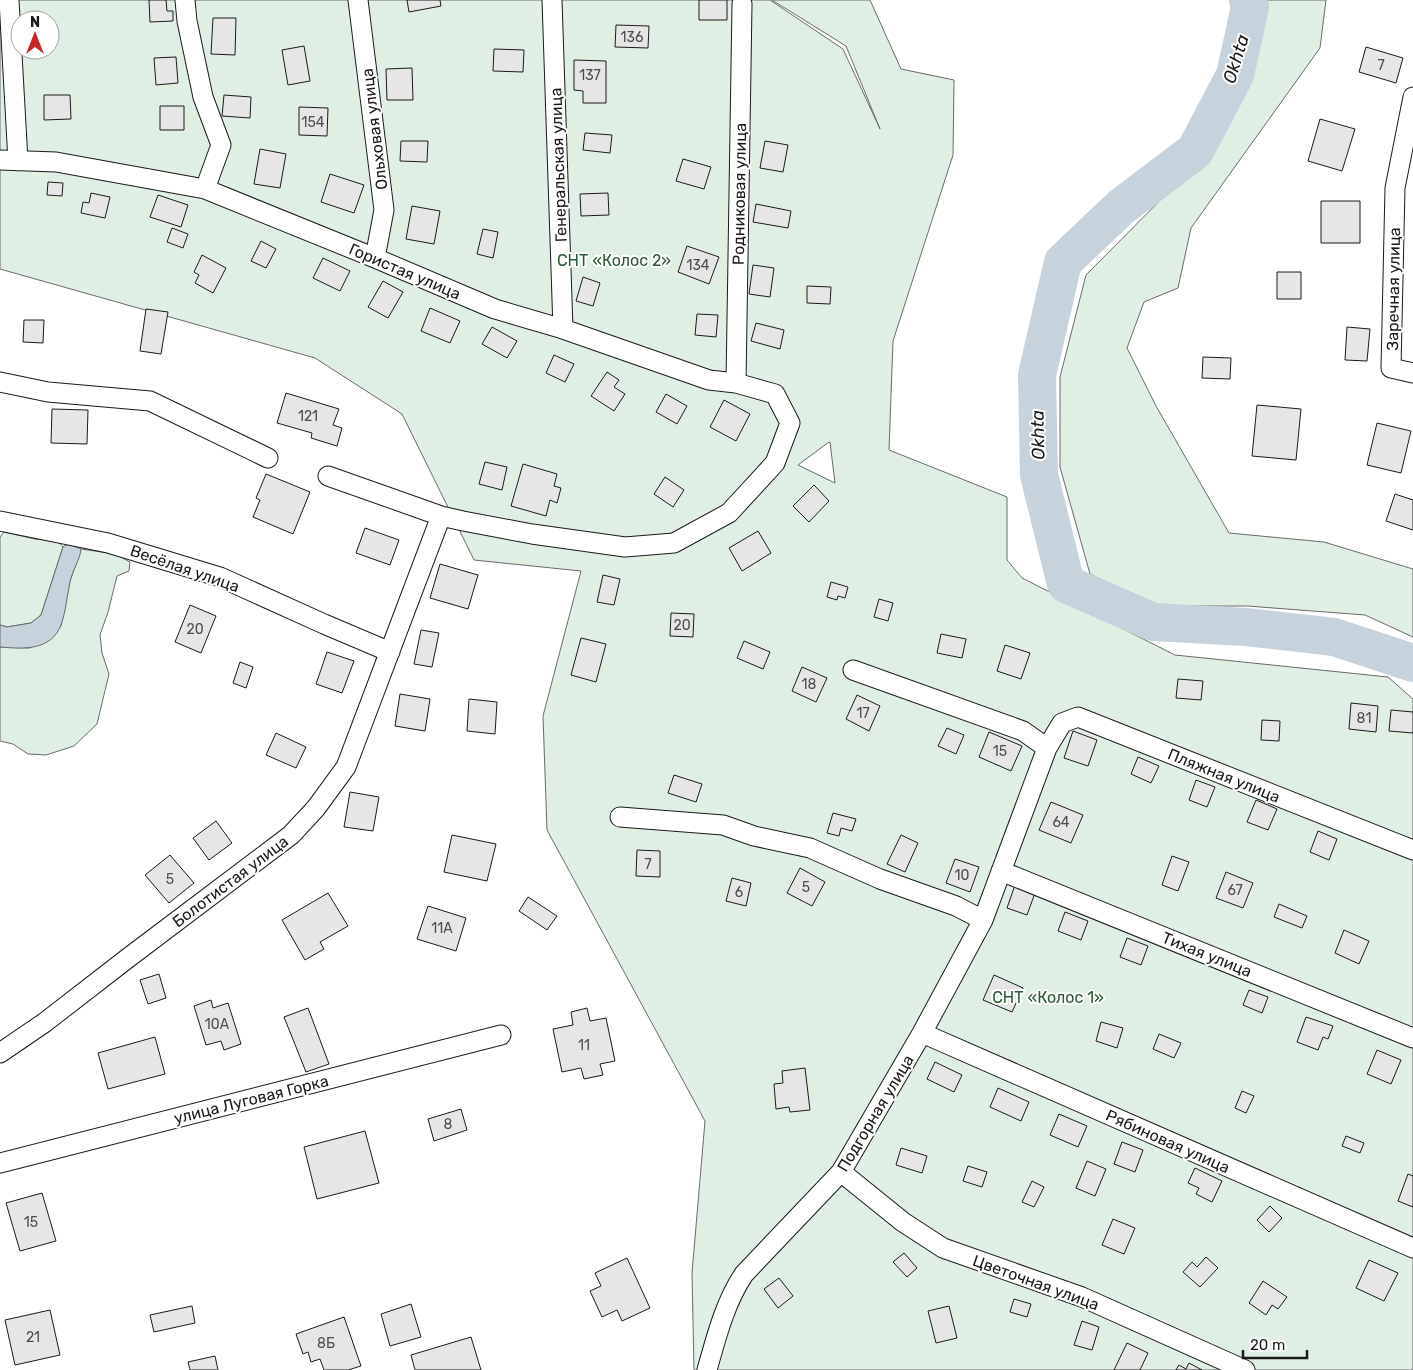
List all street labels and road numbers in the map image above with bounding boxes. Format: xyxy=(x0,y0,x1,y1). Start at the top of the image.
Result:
street label: Ольховая улица xyxy=(358,67,391,191)
street label: Генеральская улица xyxy=(546,87,571,243)
street label: Родниковая улица xyxy=(729,123,750,265)
street label: Заречная улица xyxy=(1383,227,1404,351)
street label: Гористая улица xyxy=(346,239,463,304)
street label: Весёлая улица xyxy=(128,541,242,596)
street label: Пляжная улица xyxy=(1165,744,1283,807)
street label: Болотистая улица xyxy=(169,832,292,931)
street label: Тихая улица xyxy=(1159,928,1254,981)
street label: Подгорная улица xyxy=(833,1051,918,1175)
street label: улица Луговая Горка xyxy=(172,1071,330,1128)
street label: Рябиновая улица xyxy=(1103,1106,1233,1177)
street label: Цветочная улица xyxy=(970,1251,1102,1314)

